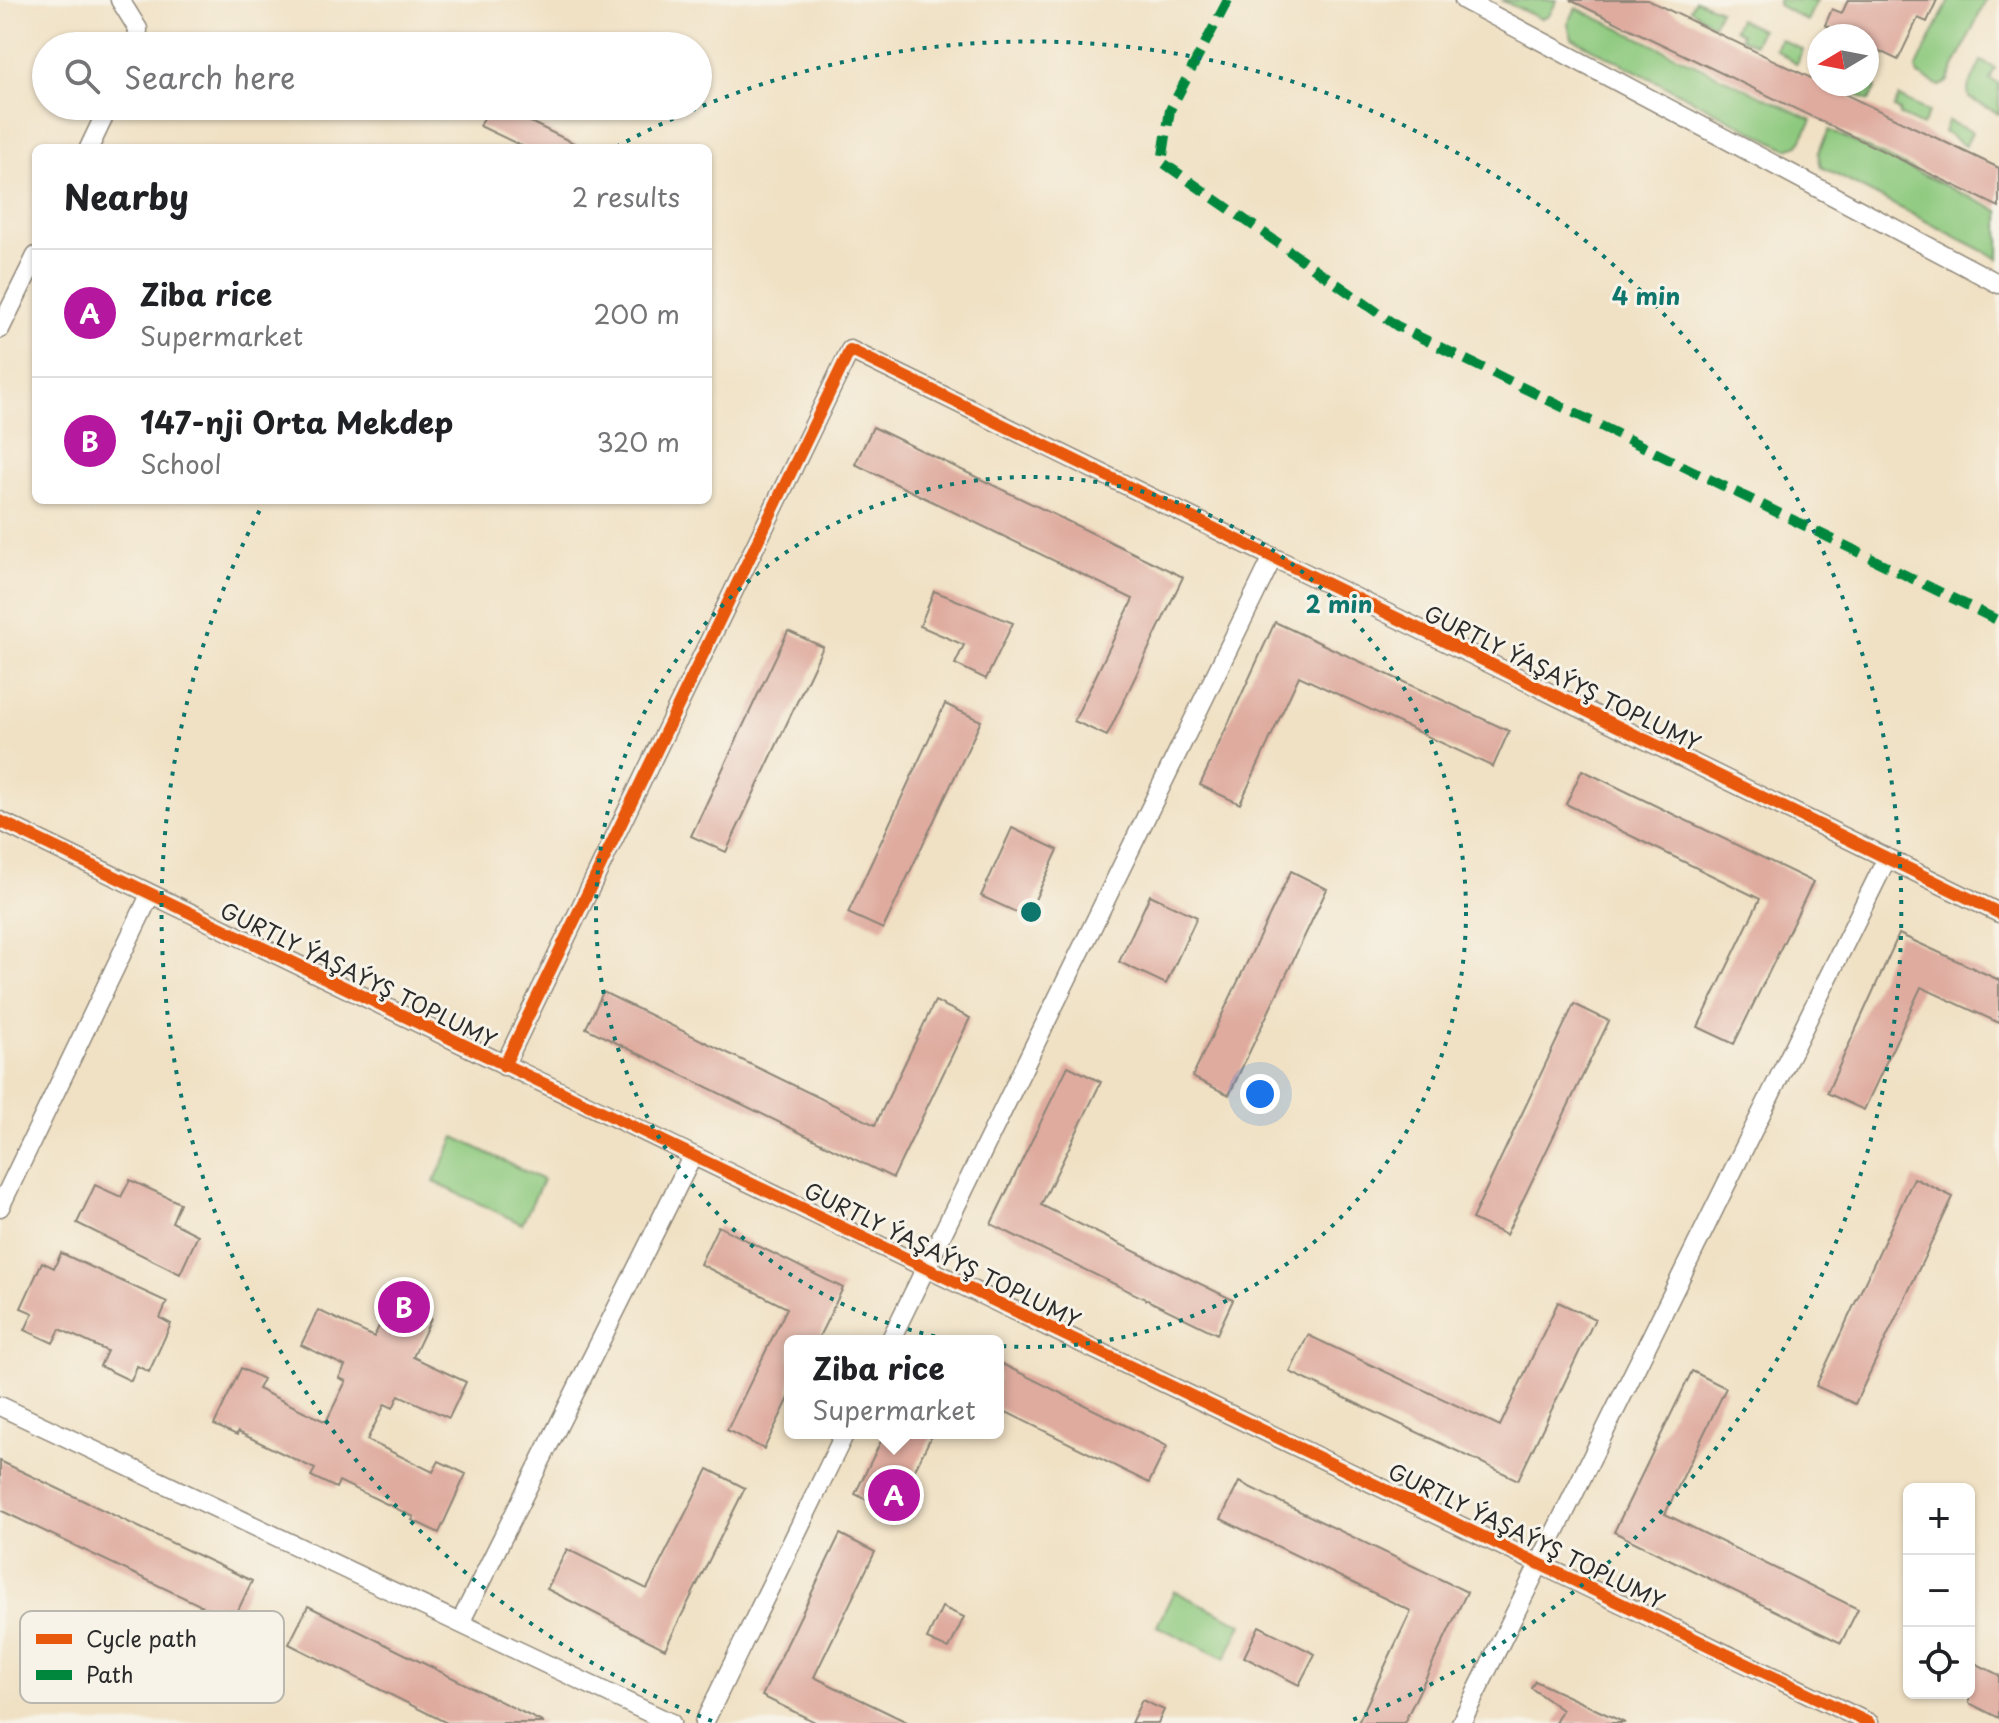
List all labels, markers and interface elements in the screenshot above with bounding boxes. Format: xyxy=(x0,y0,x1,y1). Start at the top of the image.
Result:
north arrow xyxy=(1807,24,1879,96)
search box xyxy=(32,32,712,120)
icon: search xyxy=(60,54,104,98)
text: Search here xyxy=(124,54,296,99)
text: Nearby xyxy=(64,170,189,222)
text: 2 results xyxy=(572,177,680,216)
text: Ziba rice xyxy=(140,271,272,316)
text: 4 min xyxy=(1612,277,1680,313)
text: A xyxy=(80,294,100,333)
text: 200 m xyxy=(593,294,680,333)
text: Supermarket xyxy=(140,316,303,355)
text: 147-nji Orta Mekdep xyxy=(140,399,453,444)
text: B xyxy=(81,422,99,461)
text: 320 m xyxy=(596,422,680,461)
text: School xyxy=(140,444,222,483)
text: 2 min xyxy=(1305,585,1373,621)
street label: GURTLY ÝAŞAÝYŞ TOPLUMY xyxy=(1419,596,1707,758)
street label: GURTLY ÝAŞAÝYŞ TOPLUMY xyxy=(215,893,503,1055)
centre of rings xyxy=(1017,898,1045,926)
your location xyxy=(1240,1074,1280,1114)
street label: GURTLY ÝAŞAÝYŞ TOPLUMY xyxy=(799,1173,1087,1335)
pin: B xyxy=(378,1277,430,1337)
popup xyxy=(784,1335,1004,1439)
text: Ziba rice xyxy=(812,1345,945,1390)
text: Supermarket xyxy=(812,1390,976,1429)
street label: GURTLY ÝAŞAÝYŞ TOPLUMY xyxy=(1383,1454,1671,1616)
pin: A xyxy=(868,1465,920,1525)
map controls xyxy=(1903,1483,1975,1699)
button: + xyxy=(1903,1483,1975,1555)
button: − xyxy=(1903,1555,1975,1627)
legend xyxy=(20,1611,284,1703)
text: Cycle path xyxy=(86,1621,197,1654)
button: locate xyxy=(1903,1627,1975,1699)
text: Path xyxy=(86,1657,134,1690)

